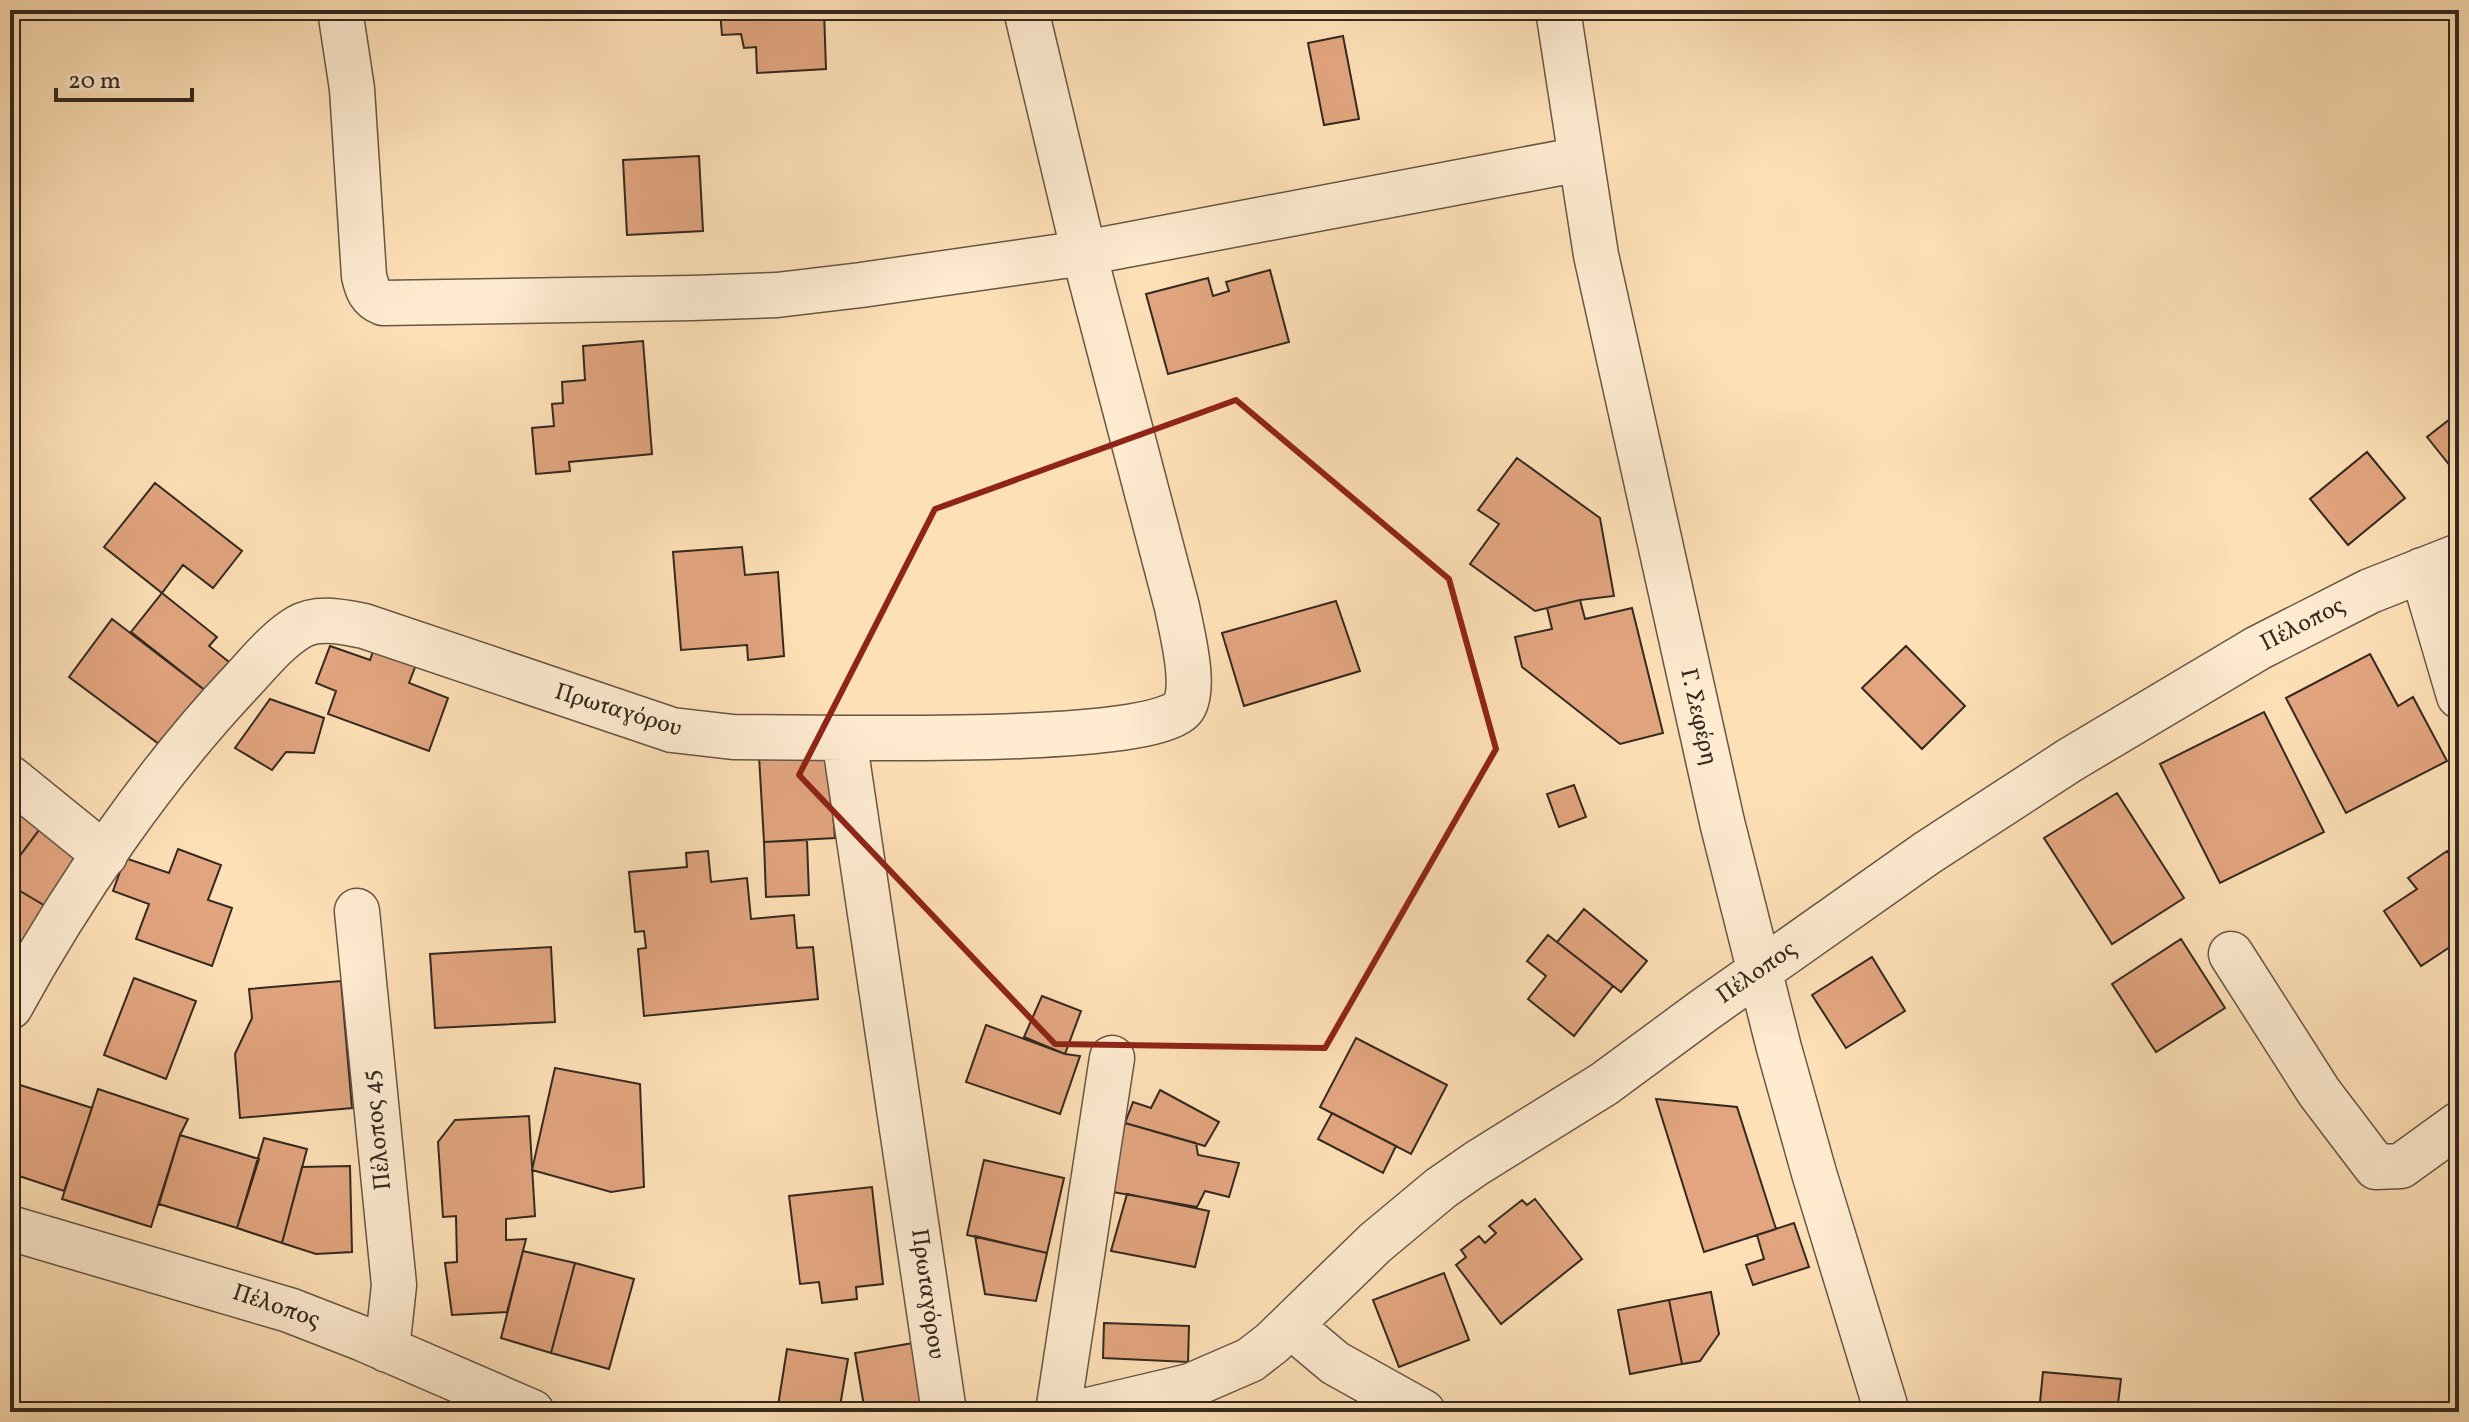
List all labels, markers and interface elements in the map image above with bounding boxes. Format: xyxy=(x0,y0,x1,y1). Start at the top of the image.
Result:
scale bar xyxy=(56,52,192,102)
text: 20 m xyxy=(68,65,121,99)
street label: Πέλοπος xyxy=(2255,589,2351,661)
street label: Γ. Σεφέρη xyxy=(1670,665,1726,769)
street label: Πρωταγόρου xyxy=(550,676,686,746)
street label: Πέλοπος xyxy=(1710,933,1804,1013)
street label: Πέλοπος 45 xyxy=(355,1068,401,1192)
street label: Πρωταγόρου xyxy=(901,1227,953,1361)
street label: Πέλοπος xyxy=(228,1276,324,1338)

